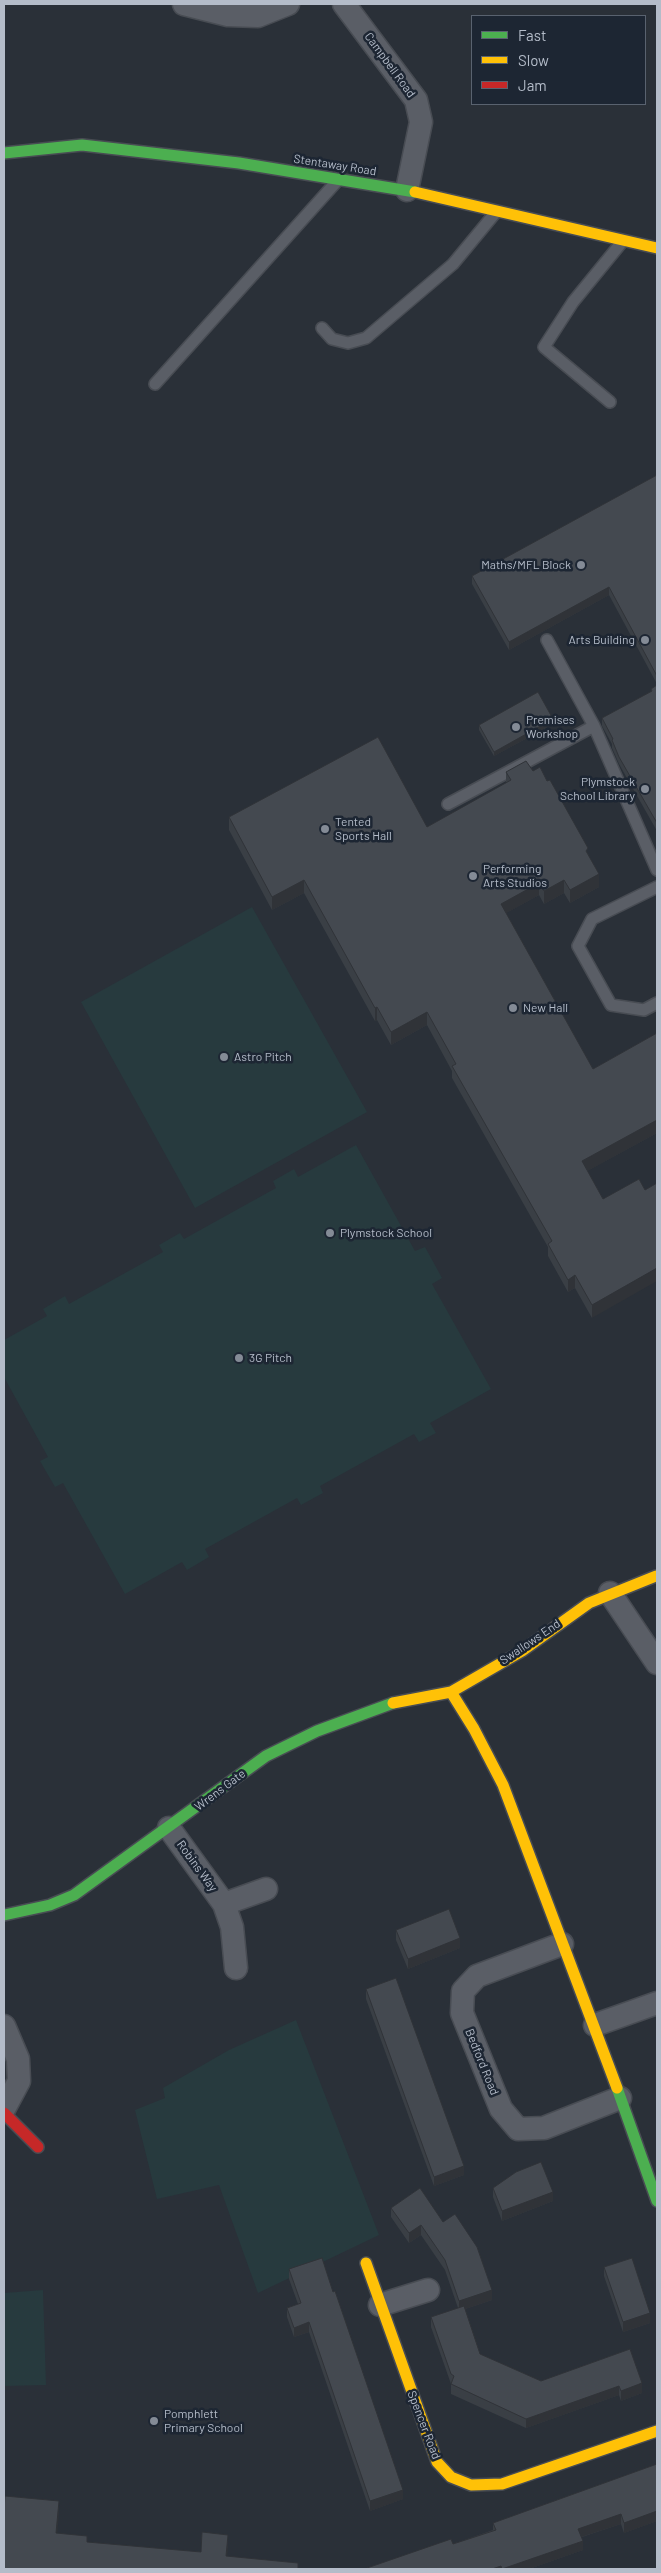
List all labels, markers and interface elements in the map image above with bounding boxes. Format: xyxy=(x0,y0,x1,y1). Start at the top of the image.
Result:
legend xyxy=(471,15,646,105)
text: Fast xyxy=(518,26,546,44)
street label: Campbell Road xyxy=(361,30,419,100)
text: Slow xyxy=(518,51,549,69)
text: Jam xyxy=(518,76,547,94)
street label: Stentaway Road xyxy=(293,151,377,179)
place label: Maths/MFL Block xyxy=(481,558,571,572)
marker: Maths/MFL Block xyxy=(575,559,587,571)
place label: Arts Building xyxy=(569,633,635,647)
marker: Arts Building xyxy=(639,634,651,646)
place label: Premises Workshop xyxy=(526,713,578,741)
marker: Premises Workshop xyxy=(510,721,522,733)
place label: Plymstock School Library xyxy=(560,775,635,803)
marker: Plymstock School Library xyxy=(639,783,651,795)
place label: Tented Sports Hall xyxy=(335,815,392,843)
marker: Tented Sports Hall xyxy=(319,823,331,835)
place label: Performing Arts Studios xyxy=(483,862,547,890)
marker: Performing Arts Studios xyxy=(467,870,479,882)
place label: New Hall xyxy=(523,1001,568,1015)
marker: New Hall xyxy=(507,1002,519,1014)
place label: Astro Pitch xyxy=(234,1050,292,1064)
marker: Astro Pitch xyxy=(218,1051,230,1063)
place label: Plymstock School xyxy=(340,1226,432,1240)
marker: Plymstock School xyxy=(324,1227,336,1239)
place label: 3G Pitch xyxy=(249,1351,292,1365)
marker: 3G Pitch xyxy=(233,1352,245,1364)
street label: Swallows End xyxy=(497,1616,563,1668)
street label: Wrens Gate xyxy=(192,1766,248,1814)
street label: Robins Way xyxy=(174,1838,220,1894)
street label: Bedford Road xyxy=(462,2027,502,2097)
street label: Spencer Road xyxy=(404,2389,444,2461)
place label: Pomphlett Primary School xyxy=(164,2407,243,2435)
marker: Pomphlett Primary School xyxy=(148,2415,160,2427)

